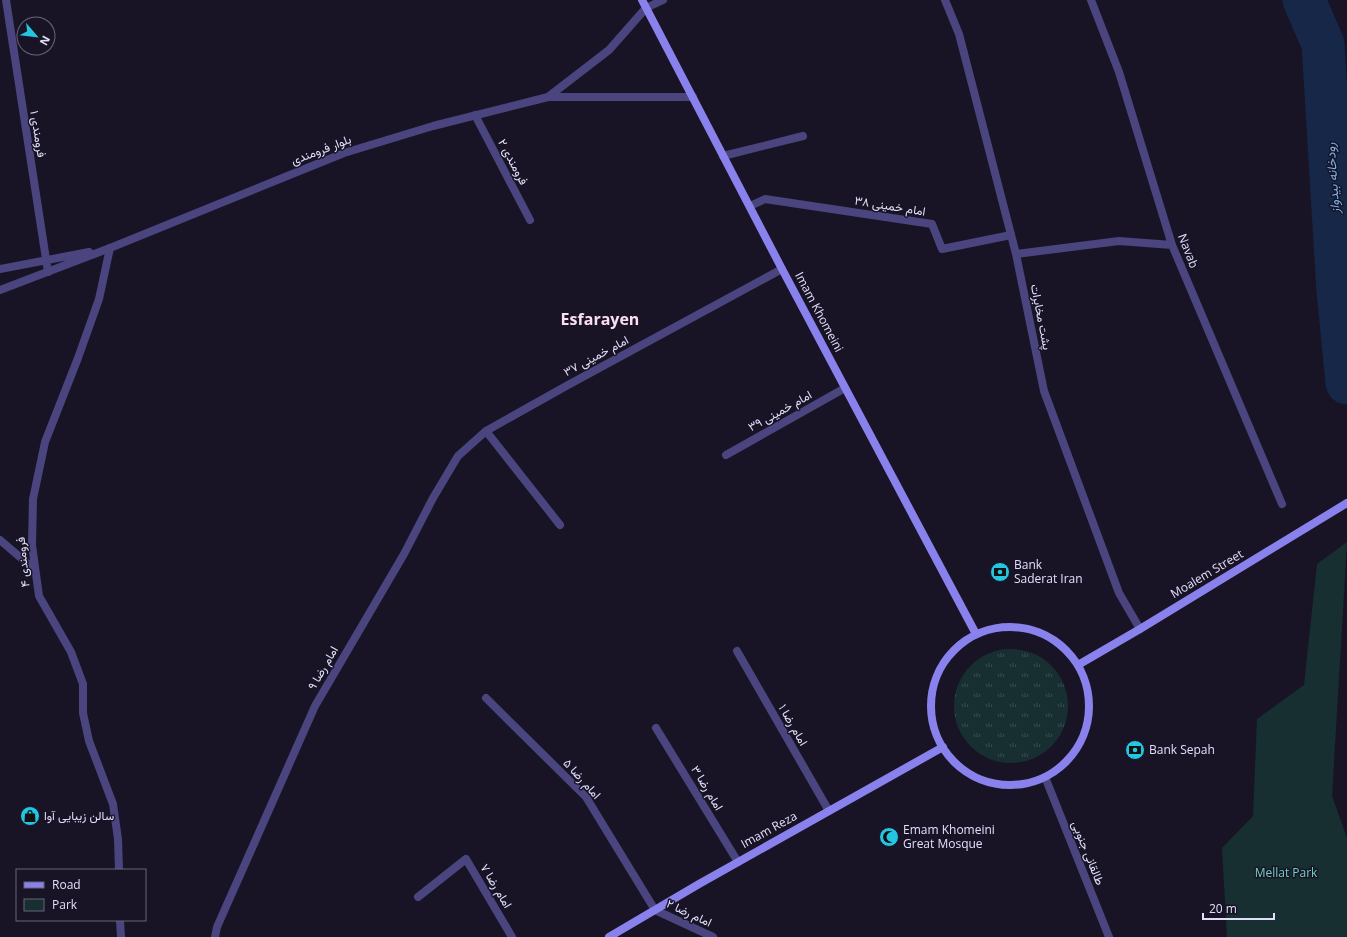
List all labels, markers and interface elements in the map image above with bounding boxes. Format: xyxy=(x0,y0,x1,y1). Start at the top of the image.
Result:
north arrow xyxy=(16,16,56,56)
text: N xyxy=(37,33,54,48)
street label: فرومندی ۱ xyxy=(26,109,51,159)
street label: بلوار فرومندی xyxy=(288,130,353,169)
street label: فرومندی ۲ xyxy=(494,136,533,188)
water label: رودخانه بیدواز xyxy=(1321,141,1344,215)
street label: امام خمینی ۳۸ xyxy=(853,191,927,220)
street label: Navab xyxy=(1174,231,1203,271)
street label: Imam Khomeini xyxy=(791,269,848,355)
street label: پشت مخابرات xyxy=(1027,283,1056,351)
district label: Esfarayen xyxy=(561,308,639,330)
street label: امام خمینی ۳۷ xyxy=(560,331,631,380)
street label: امام خمینی ۳۹ xyxy=(745,386,815,435)
street label: فرومندی ۴ xyxy=(11,536,34,588)
street label: Moalem Street xyxy=(1167,545,1246,602)
place label: Bank Saderat Iran xyxy=(1014,556,1083,587)
bank icon: Bank Saderat Iran xyxy=(989,561,1011,583)
street label: امام رضا ۹ xyxy=(303,643,342,693)
street label: امام رضا ۱ xyxy=(775,701,812,749)
bank icon: Bank Sepah xyxy=(1124,739,1146,761)
place label: Bank Sepah xyxy=(1149,741,1215,758)
street label: امام رضا ۵ xyxy=(560,755,605,803)
street label: امام رضا ۳ xyxy=(687,762,728,814)
shop icon: سالن زیبایی آوا xyxy=(19,805,41,827)
place label: سالن زیبایی آوا xyxy=(44,807,114,824)
street label: Imam Reza xyxy=(738,807,800,852)
street label: طالقانی جنوبی xyxy=(1068,818,1109,888)
place label: Emam Khomeini Great Mosque xyxy=(903,821,995,852)
mosque icon: Emam Khomeini Great Mosque xyxy=(878,826,900,848)
street label: امام رضا ۷ xyxy=(476,860,516,911)
park label: Mellat Park xyxy=(1255,864,1318,881)
legend xyxy=(16,869,146,921)
text: Road xyxy=(52,876,81,893)
street label: امام رضا ۲ xyxy=(664,895,715,930)
scale bar xyxy=(1203,895,1274,921)
text: Park xyxy=(52,896,78,913)
text: 20 m xyxy=(1209,900,1237,917)

